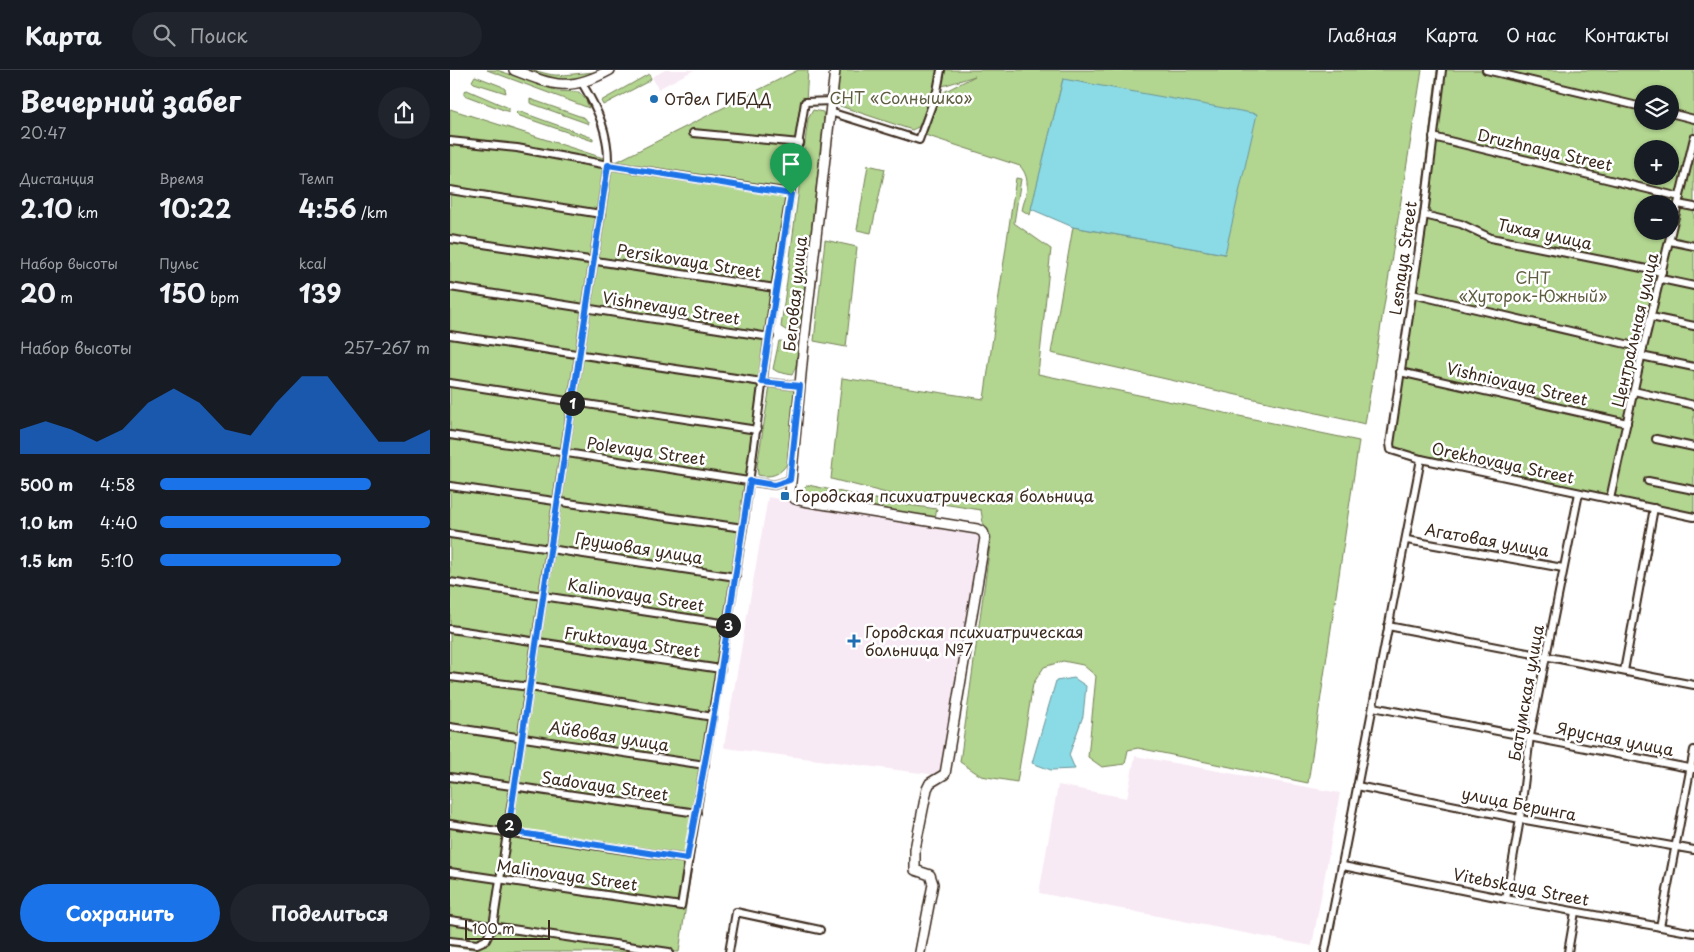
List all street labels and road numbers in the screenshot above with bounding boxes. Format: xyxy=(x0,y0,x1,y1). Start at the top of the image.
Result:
street label: Druzhnaya Street xyxy=(1475,122,1615,176)
street label: Lesnaya Street xyxy=(1382,199,1422,316)
street label: Тихая улица xyxy=(1496,211,1595,255)
street label: Беговая улица xyxy=(776,235,812,353)
street label: Persikovaya Street xyxy=(615,237,763,283)
street label: Центральная улица xyxy=(1605,250,1663,409)
street label: Vishnevaya Street xyxy=(601,284,742,330)
street label: Vishniovaya Street xyxy=(1444,355,1591,411)
street label: Polevaya Street xyxy=(585,430,707,470)
street label: Orekhovaya Street xyxy=(1430,435,1577,489)
street label: Агатовая улица xyxy=(1423,516,1551,562)
street label: Грушовая улица xyxy=(574,525,705,569)
street label: Kalinovaya Street xyxy=(566,571,707,617)
street label: Fruktovaya Street xyxy=(563,620,702,662)
street label: Батумская улица xyxy=(1501,623,1549,763)
street label: Айвовая улица xyxy=(547,714,671,756)
street label: Ярусная улица xyxy=(1553,715,1676,761)
street label: Sadovaya Street xyxy=(540,764,670,806)
street label: улица Беринга xyxy=(1460,780,1579,826)
street label: Malinovaya Street xyxy=(495,852,640,896)
street label: Vitebskaya Street xyxy=(1451,861,1592,911)

